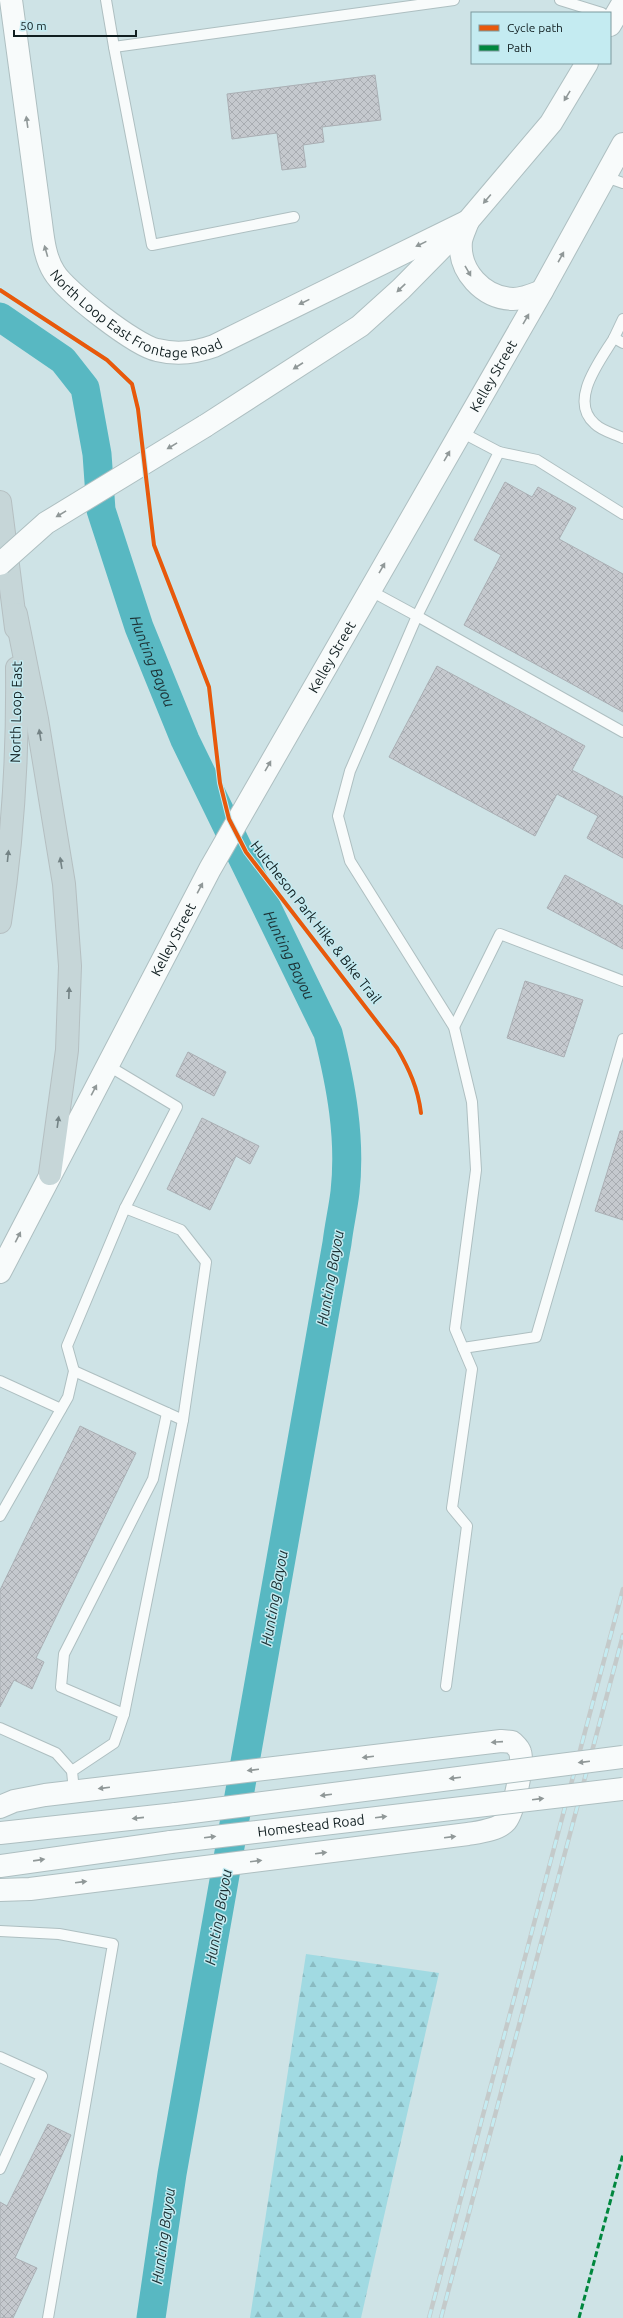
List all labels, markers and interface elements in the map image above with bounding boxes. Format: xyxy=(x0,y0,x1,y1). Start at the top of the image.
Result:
scale bar xyxy=(14,12,136,38)
legend xyxy=(471,12,611,64)
text: 50 m xyxy=(20,19,47,32)
text: Cycle path xyxy=(507,21,563,34)
text: Path xyxy=(507,41,532,54)
one-way arrow xyxy=(564,90,571,102)
one-way arrow xyxy=(24,116,30,129)
one-way arrow xyxy=(483,193,492,204)
one-way arrow xyxy=(415,241,426,247)
one-way arrow xyxy=(43,245,49,257)
one-way arrow xyxy=(558,251,565,263)
street label: North Loop East Frontage Road xyxy=(47,266,225,361)
one-way arrow xyxy=(465,266,471,277)
one-way arrow xyxy=(396,283,406,293)
one-way arrow xyxy=(298,299,310,305)
one-way arrow xyxy=(523,313,530,325)
street label: Kelley Street xyxy=(466,337,520,415)
one-way arrow xyxy=(292,362,303,370)
one-way arrow xyxy=(166,443,178,450)
one-way arrow xyxy=(443,450,450,462)
one-way arrow xyxy=(55,510,67,517)
one-way arrow xyxy=(378,562,385,574)
water label: Hunting Bayou xyxy=(127,613,179,709)
street label: Kelley Street xyxy=(305,618,359,696)
street label: North Loop East xyxy=(7,661,25,763)
one-way arrow xyxy=(37,729,43,741)
one-way arrow xyxy=(264,760,271,772)
street label: Hutcheson Park Hike & Bike Trail xyxy=(247,837,385,1007)
one-way arrow xyxy=(5,849,11,862)
one-way arrow xyxy=(58,857,64,869)
one-way arrow xyxy=(196,882,203,894)
street label: Kelley Street xyxy=(148,900,199,979)
water label: Hunting Bayou xyxy=(261,907,319,1002)
one-way arrow xyxy=(66,986,72,999)
one-way arrow xyxy=(91,1085,97,1096)
one-way arrow xyxy=(55,1116,61,1128)
water label: Hunting Bayou xyxy=(313,1229,347,1327)
one-way arrow xyxy=(15,1231,21,1243)
water label: Hunting Bayou xyxy=(257,1549,291,1647)
one-way arrow xyxy=(491,1739,503,1745)
one-way arrow xyxy=(362,1754,374,1760)
one-way arrow xyxy=(578,1759,590,1765)
one-way arrow xyxy=(247,1767,259,1773)
one-way arrow xyxy=(449,1775,461,1782)
one-way arrow xyxy=(98,1785,110,1791)
one-way arrow xyxy=(320,1792,332,1798)
one-way arrow xyxy=(532,1796,544,1802)
street label: Homestead Road xyxy=(256,1811,366,1840)
one-way arrow xyxy=(375,1814,387,1820)
one-way arrow xyxy=(132,1815,144,1821)
one-way arrow xyxy=(204,1834,216,1840)
one-way arrow xyxy=(444,1834,456,1840)
one-way arrow xyxy=(315,1850,327,1856)
one-way arrow xyxy=(33,1857,45,1864)
one-way arrow xyxy=(250,1858,262,1864)
water label: Hunting Bayou xyxy=(201,1868,235,1966)
one-way arrow xyxy=(75,1879,87,1885)
water label: Hunting Bayou xyxy=(148,2187,178,2285)

